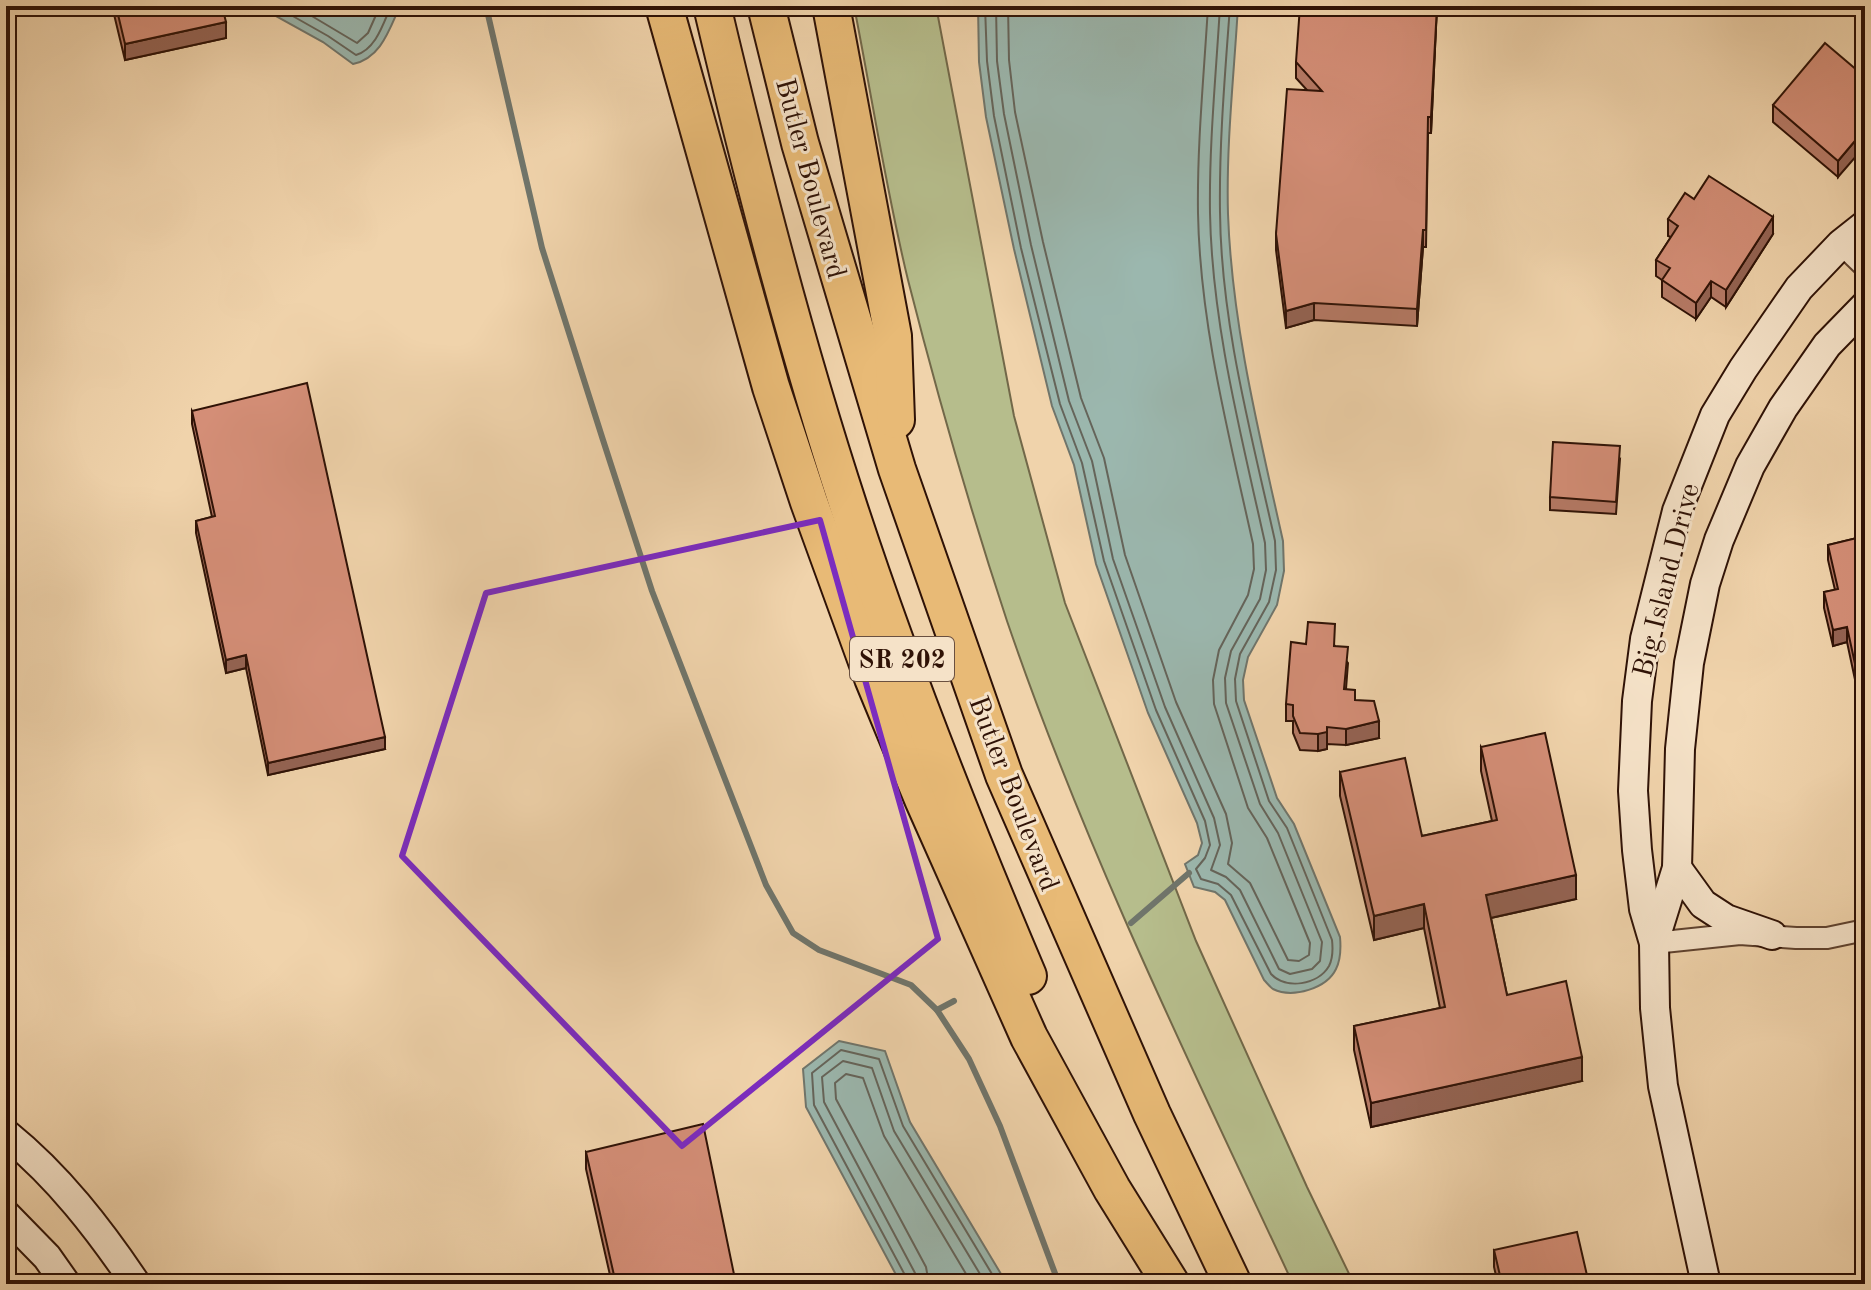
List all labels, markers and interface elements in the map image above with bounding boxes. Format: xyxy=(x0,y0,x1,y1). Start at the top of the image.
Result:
street label: Butler Boulevard xyxy=(769,76,849,282)
street label: Big Island Drive xyxy=(1630,481,1706,681)
road number: SR 202 xyxy=(850,637,954,681)
street label: Butler Boulevard xyxy=(962,693,1062,895)

